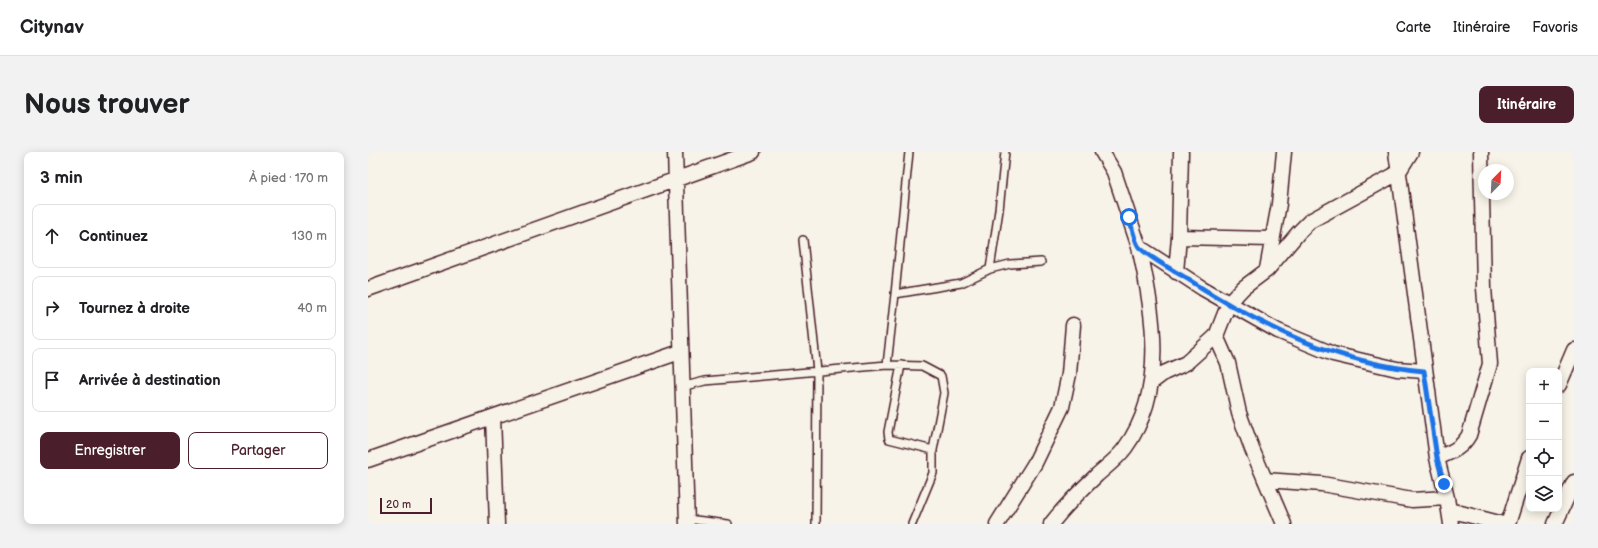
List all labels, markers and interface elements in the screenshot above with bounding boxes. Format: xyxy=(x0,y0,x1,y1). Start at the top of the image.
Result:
text: Citynav xyxy=(20,16,84,39)
text: Carte xyxy=(1396,19,1431,36)
text: Itinéraire xyxy=(1453,19,1510,36)
text: Favoris xyxy=(1532,19,1578,36)
button: Itinéraire xyxy=(1479,86,1574,123)
text: Nous trouver xyxy=(24,88,190,121)
north arrow xyxy=(1478,164,1514,200)
text: 3 min xyxy=(40,168,83,188)
text: À pied · 170 m xyxy=(249,170,328,186)
route start xyxy=(1120,208,1138,226)
icon: ahead xyxy=(41,225,63,247)
text: Continuez xyxy=(79,227,148,246)
text: 130 m xyxy=(292,228,327,244)
icon: right xyxy=(41,297,63,319)
text: Tournez à droite xyxy=(79,299,190,318)
text: 40 m xyxy=(297,300,327,316)
map controls xyxy=(1526,368,1562,512)
button: + xyxy=(1526,368,1562,404)
icon: arrive xyxy=(41,369,63,391)
text: Arrivée à destination xyxy=(79,371,221,390)
button: − xyxy=(1526,404,1562,440)
button: Enregistrer xyxy=(40,432,180,469)
button: Partager xyxy=(188,432,328,469)
button: locate xyxy=(1526,440,1562,476)
route end xyxy=(1435,475,1453,493)
button: layers xyxy=(1526,476,1562,512)
scale bar xyxy=(380,496,432,515)
text: 20 m xyxy=(386,498,411,511)

